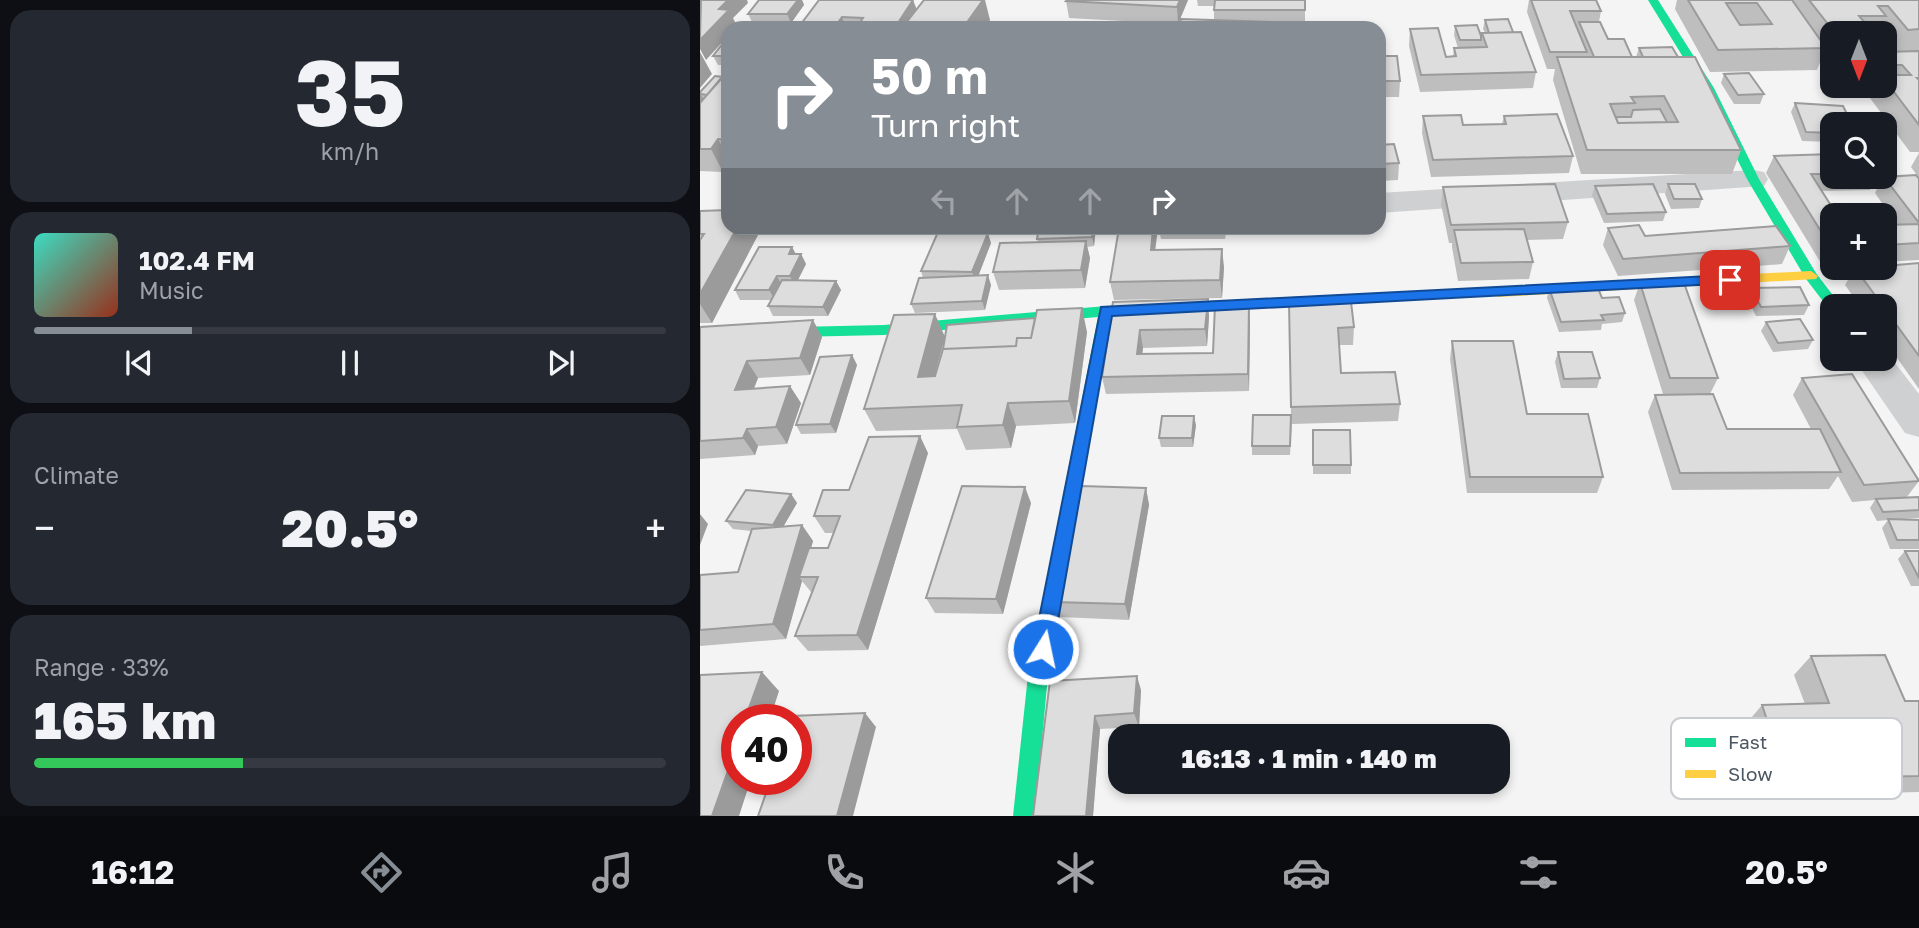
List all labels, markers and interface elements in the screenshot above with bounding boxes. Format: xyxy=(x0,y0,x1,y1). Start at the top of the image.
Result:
north arrow xyxy=(1820,21,1897,98)
map controls xyxy=(1820,21,1897,371)
text: 35 xyxy=(294,37,406,146)
text: 50 m xyxy=(871,46,988,105)
icon: right xyxy=(756,49,847,140)
text: Turn right xyxy=(871,106,1020,144)
button: search xyxy=(1820,112,1897,189)
text: km/h xyxy=(321,137,379,165)
icon: left xyxy=(925,182,963,220)
icon: ahead xyxy=(998,182,1036,220)
icon: ahead xyxy=(1071,182,1109,220)
icon: right xyxy=(1144,182,1182,220)
button: + xyxy=(1820,203,1897,280)
text: 102.4 FM xyxy=(139,245,255,276)
pin xyxy=(1700,250,1760,310)
icon: arrive xyxy=(1711,261,1749,299)
text: Music xyxy=(139,276,204,304)
button: − xyxy=(1820,294,1897,371)
icon: previous xyxy=(120,344,158,382)
icon: pause xyxy=(331,344,369,382)
icon: next xyxy=(542,344,580,382)
text: Climate xyxy=(34,461,119,489)
text: 20.5° xyxy=(282,496,418,558)
text: − xyxy=(34,505,55,550)
text: + xyxy=(645,505,666,550)
position arrow xyxy=(1006,612,1080,686)
text: Range · 33% xyxy=(34,653,169,681)
text: 165 km xyxy=(34,688,216,750)
speed limit sign: 40 xyxy=(721,704,812,795)
legend xyxy=(1671,718,1902,799)
text: Fast xyxy=(1728,730,1767,753)
text: 16:13 · 1 min · 140 m xyxy=(1181,743,1437,774)
text: Slow xyxy=(1728,762,1773,785)
icon: directions xyxy=(357,848,406,897)
icon: music xyxy=(588,848,637,897)
icon: phone xyxy=(820,848,869,897)
icon: climate xyxy=(1051,848,1100,897)
icon: car xyxy=(1282,848,1331,897)
icon: filters xyxy=(1514,848,1563,897)
text: 16:12 xyxy=(91,853,174,891)
text: 20.5° xyxy=(1745,853,1828,891)

